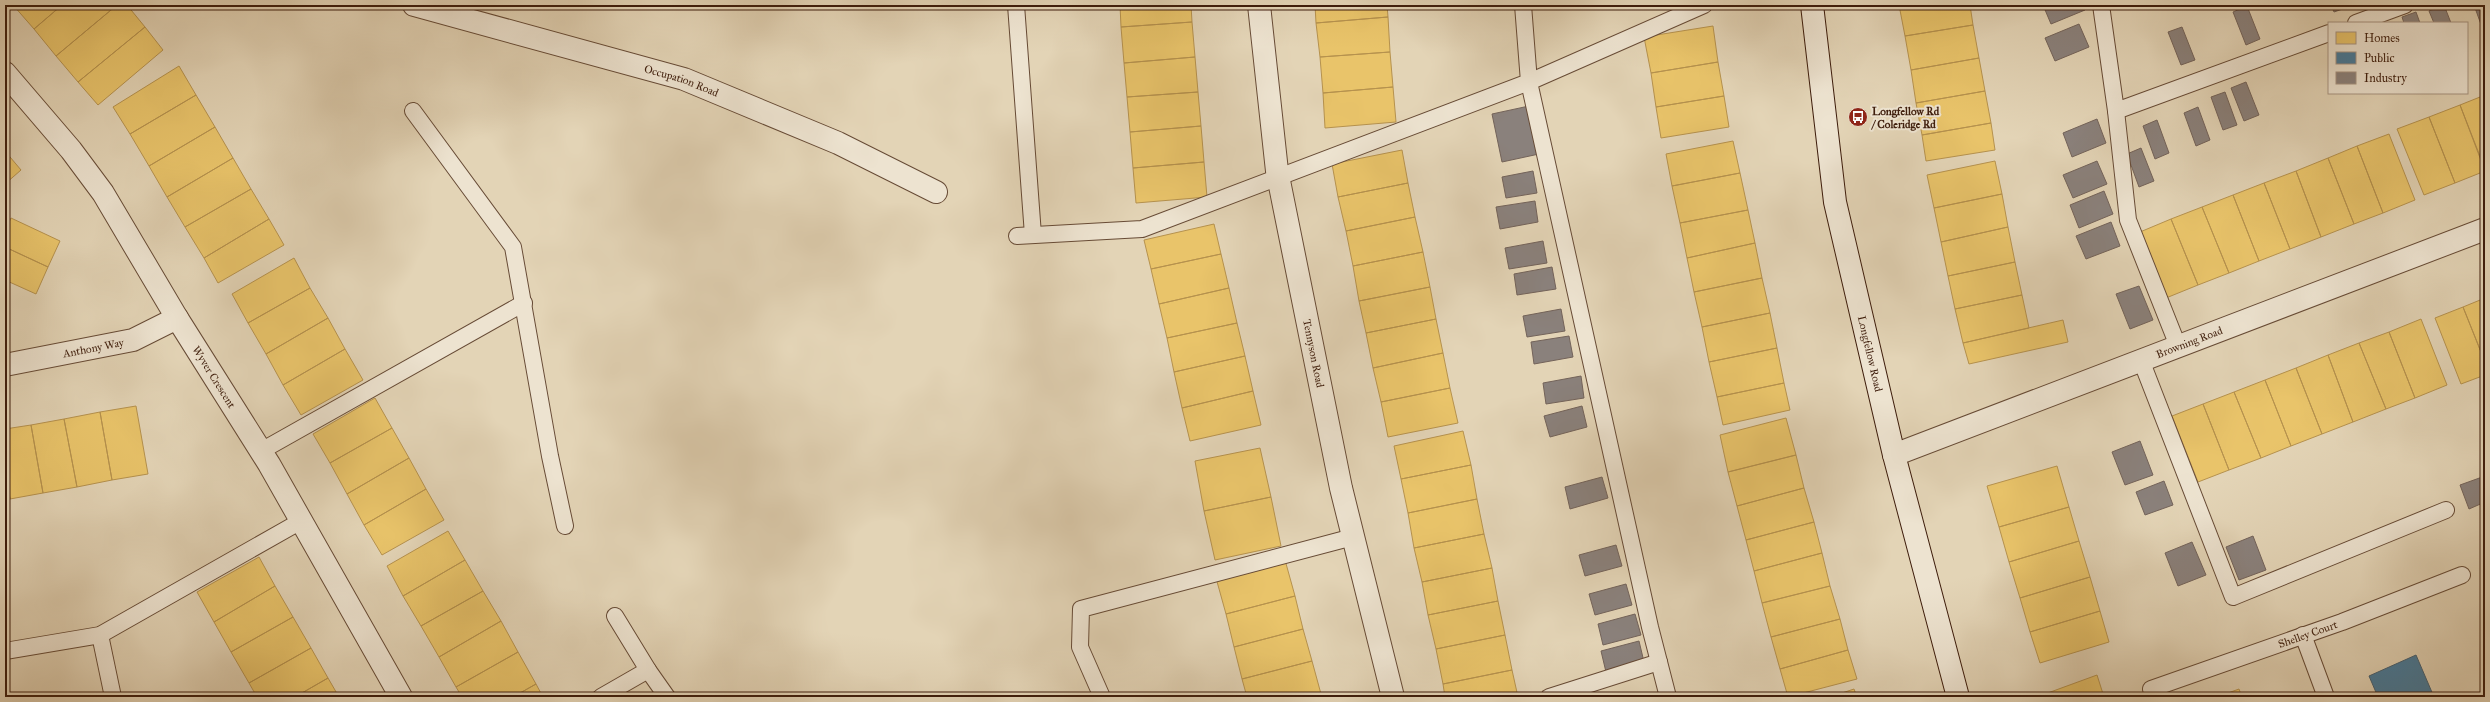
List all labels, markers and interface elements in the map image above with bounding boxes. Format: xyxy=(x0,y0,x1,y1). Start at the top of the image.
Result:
legend xyxy=(2328,22,2468,94)
text: Homes xyxy=(2364,31,2400,45)
text: Public xyxy=(2364,51,2395,65)
street label: Occupation Road xyxy=(643,62,721,100)
text: Industry xyxy=(2364,71,2407,85)
place label: Longfellow Rd / Coleridge Rd xyxy=(1871,105,1940,131)
bus stop icon: Longfellow Rd / Coleridge Rd xyxy=(1847,106,1869,128)
street label: Longfellow Road xyxy=(1855,314,1885,393)
street label: Tennyson Road xyxy=(1300,318,1327,389)
street label: Browning Road xyxy=(2154,324,2225,361)
street label: Anthony Way xyxy=(61,336,126,361)
street label: Wyver Crescent xyxy=(189,344,238,411)
street label: Shelley Court xyxy=(2276,618,2339,651)

